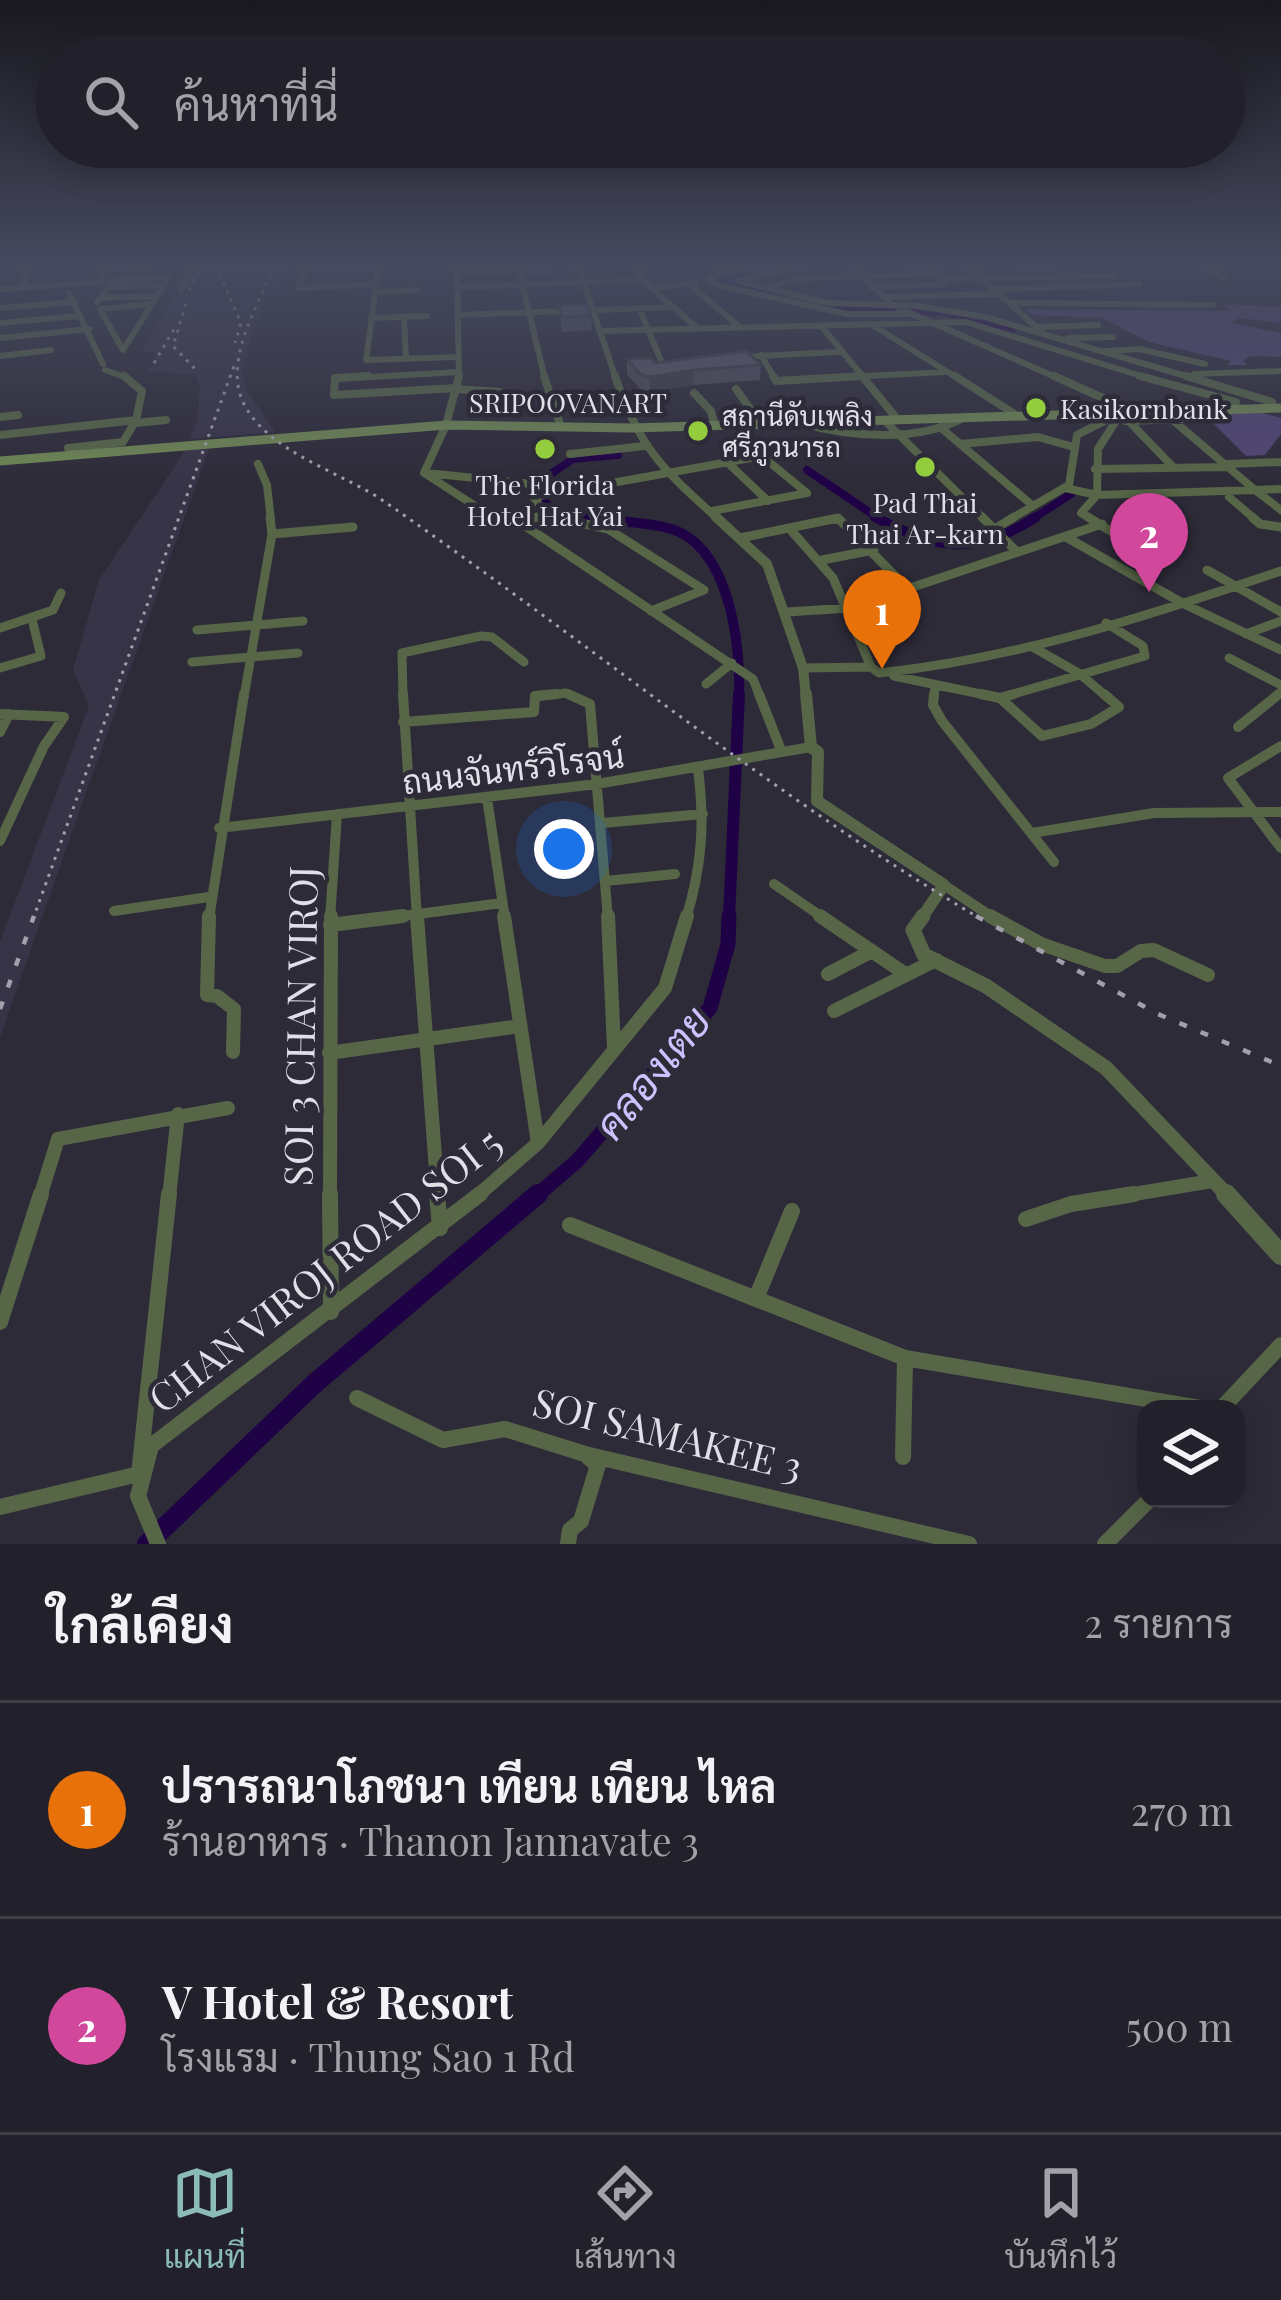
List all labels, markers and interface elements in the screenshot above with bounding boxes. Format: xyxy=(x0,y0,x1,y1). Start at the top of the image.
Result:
search box xyxy=(36,36,1245,168)
icon: search xyxy=(78,69,144,135)
text: ค้นหาที่นี่ xyxy=(174,72,338,132)
street label: SRIPOOVANART xyxy=(469,384,667,420)
place label: Kasikornbank xyxy=(1060,390,1228,426)
marker: Kasikornbank xyxy=(1023,395,1049,421)
place label: สถานีดับเพลิง ศรีภูวนารถ xyxy=(722,397,873,466)
marker: สถานีดับเพลิง ศรีภูวนารถ xyxy=(685,418,711,444)
marker: The Florida Hotel Hat Yai xyxy=(532,436,558,462)
marker: Pad Thai Thai Ar-karn xyxy=(912,454,938,480)
place label: The Florida Hotel Hat Yai xyxy=(467,466,623,533)
place label: Pad Thai Thai Ar-karn xyxy=(846,484,1004,551)
pin: 2 xyxy=(1110,493,1188,592)
pin: 1 xyxy=(843,570,921,669)
street label: ถนนจันทร์วิโรจน์ xyxy=(400,732,626,802)
your location xyxy=(534,819,594,879)
street label: SOI 3 CHAN VIROJ xyxy=(270,865,328,1187)
water label: คลองเตย xyxy=(580,994,722,1150)
street label: CHAN VIROJ ROAD SOI 5 xyxy=(137,1115,511,1423)
street label: SOI SAMAKEE 3 xyxy=(528,1374,808,1492)
map controls xyxy=(1137,1400,1245,1508)
button: layers xyxy=(1137,1400,1245,1508)
text: ใกล้เคียง xyxy=(48,1588,234,1656)
text: 2 รายการ xyxy=(1084,1596,1233,1648)
text: ปรารถนาโภชนา เทียน เทียน ไหล xyxy=(162,1754,777,1814)
text: 1 xyxy=(80,1784,94,1836)
text: 270 m xyxy=(1131,1784,1233,1836)
text: ร้านอาหาร · Thanon Jannavate 3 xyxy=(162,1814,699,1866)
text: V Hotel & Resort xyxy=(162,1970,513,2030)
text: 2 xyxy=(77,2000,97,2052)
text: 500 m xyxy=(1126,2000,1233,2052)
text: โรงแรม · Thung Sao 1 Rd xyxy=(162,2030,575,2082)
tab: แผนที่ xyxy=(164,2160,246,2276)
tab: เส้นทาง xyxy=(574,2160,677,2276)
tab: บันทึกไว้ xyxy=(1004,2160,1117,2276)

